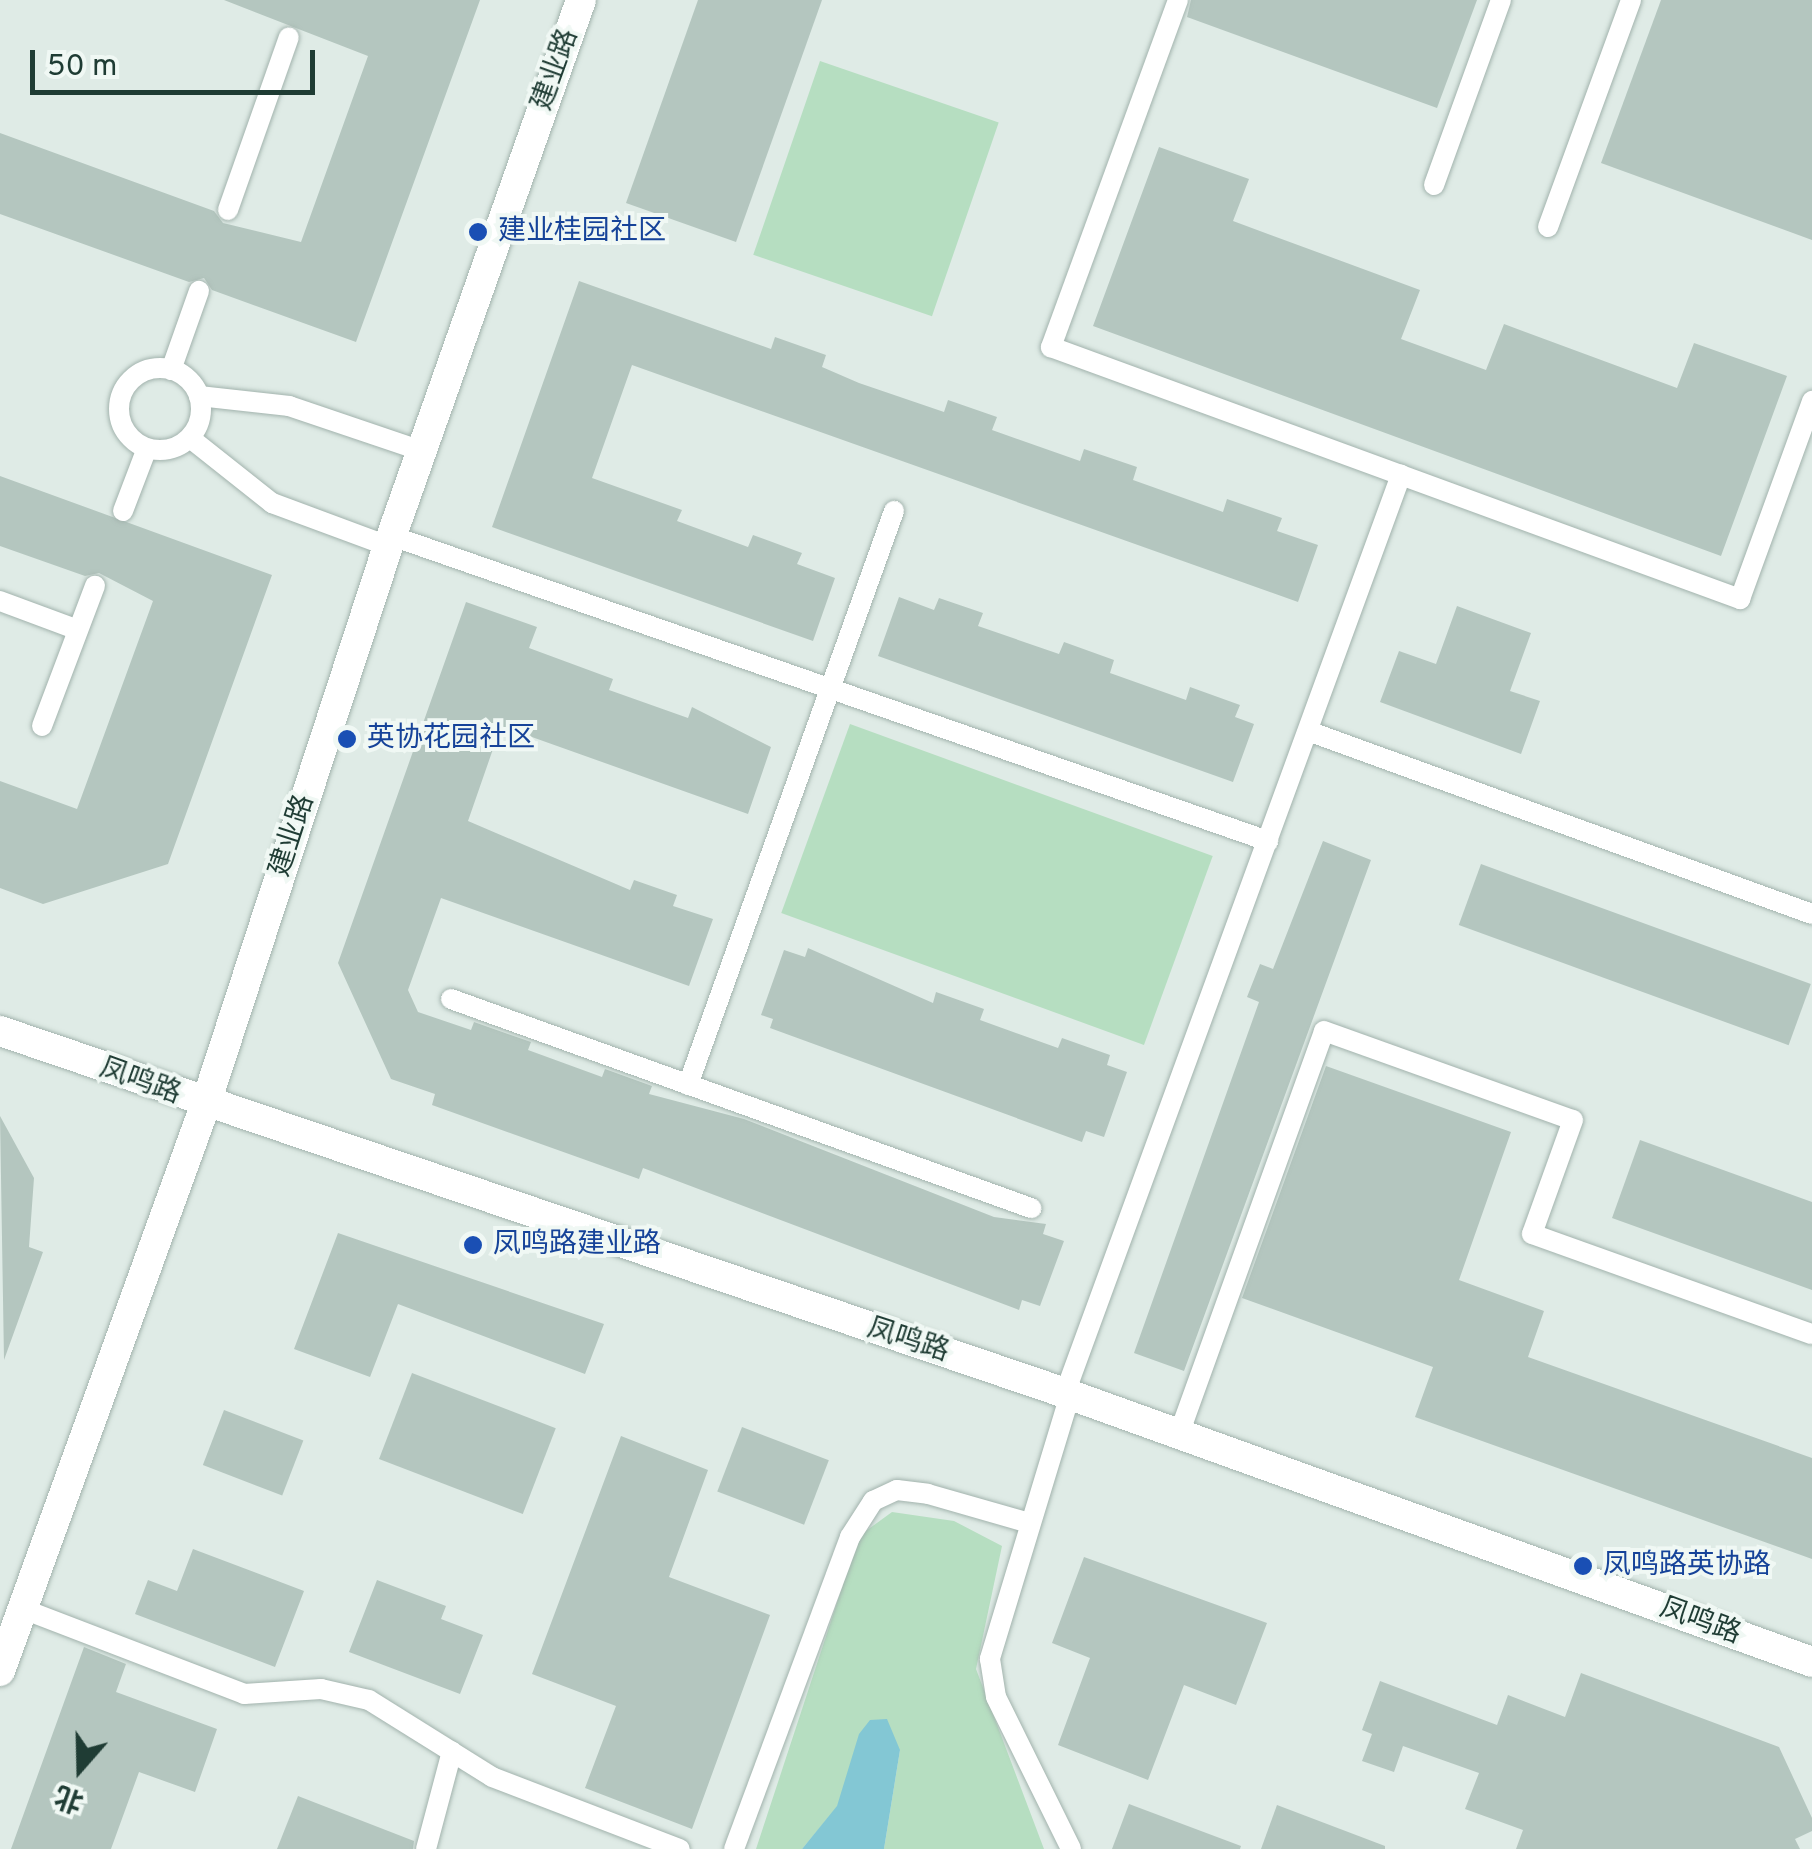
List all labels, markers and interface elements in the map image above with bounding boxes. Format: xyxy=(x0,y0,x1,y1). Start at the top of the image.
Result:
street label: 建业路 xyxy=(526,25,586,115)
scale bar xyxy=(35,30,320,92)
text: 50 m xyxy=(47,49,117,86)
place label: 建业桂园社区 xyxy=(498,215,666,249)
marker: 建业桂园社区 xyxy=(467,221,489,243)
place label: 英协花园社区 xyxy=(367,722,535,756)
marker: 英协花园社区 xyxy=(336,728,358,750)
street label: 建业路 xyxy=(264,791,322,881)
street label: 凤鸣路 xyxy=(95,1052,185,1112)
place label: 凤鸣路建业路 xyxy=(493,1228,661,1262)
marker: 凤鸣路建业路 xyxy=(462,1234,484,1256)
street label: 凤鸣路 xyxy=(863,1312,953,1370)
place label: 凤鸣路英协路 xyxy=(1603,1549,1771,1583)
marker: 凤鸣路英协路 xyxy=(1572,1555,1594,1577)
street label: 凤鸣路 xyxy=(1655,1592,1745,1652)
north arrow xyxy=(30,1719,130,1819)
text: 北 xyxy=(50,1775,89,1819)

